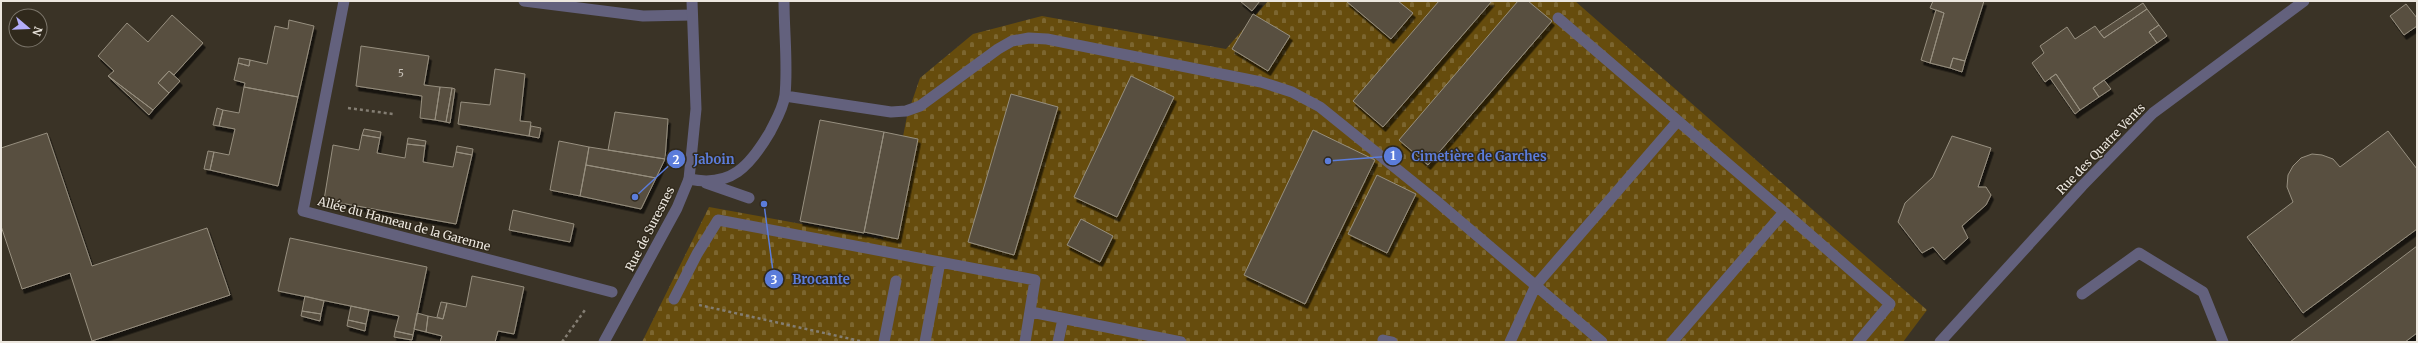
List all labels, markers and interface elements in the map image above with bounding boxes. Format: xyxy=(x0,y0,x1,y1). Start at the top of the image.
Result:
north arrow xyxy=(8,8,48,48)
text: N xyxy=(29,25,45,38)
house number: 5 xyxy=(398,67,404,80)
street label: Rue des Quatre Vents xyxy=(2053,100,2148,197)
callout: Cimetière de Garches xyxy=(1383,144,1554,169)
callout: Jaboin xyxy=(666,147,743,172)
text: 1 xyxy=(1390,148,1396,163)
text: Cimetière de Garches xyxy=(1411,148,1547,165)
text: Jaboin xyxy=(692,151,735,168)
text: 2 xyxy=(672,152,680,167)
street label: Rue de Suresnes xyxy=(622,184,677,274)
street label: Allée du Hameau de la Garenne xyxy=(315,193,492,254)
callout: Brocante xyxy=(764,267,858,292)
text: Brocante xyxy=(792,271,850,288)
text: 3 xyxy=(771,272,778,287)

